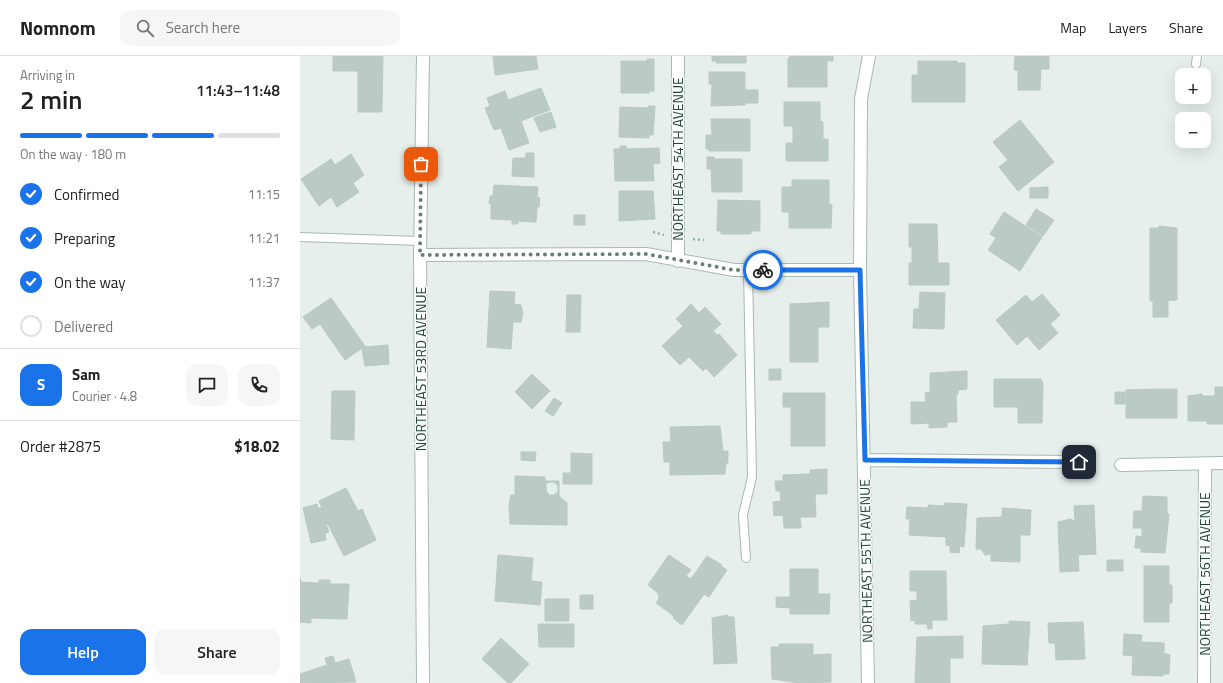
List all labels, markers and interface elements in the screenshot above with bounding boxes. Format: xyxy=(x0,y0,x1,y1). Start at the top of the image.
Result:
search box xyxy=(120,10,400,46)
text: Nomnom xyxy=(20,13,96,42)
text: Search here xyxy=(166,16,240,39)
icon: search xyxy=(134,17,156,39)
text: Map xyxy=(1060,17,1086,38)
text: Layers xyxy=(1108,17,1147,38)
text: Share xyxy=(1169,17,1203,38)
text: Arriving in xyxy=(20,65,75,85)
map controls xyxy=(1175,68,1211,148)
button: + xyxy=(1175,68,1211,104)
street label: NORTHEAST 54TH AVENUE xyxy=(667,77,688,241)
text: 11:43–11:48 xyxy=(196,79,280,102)
text: 2 min xyxy=(20,80,83,119)
button: − xyxy=(1175,112,1211,148)
text: On the way · 180 m xyxy=(20,144,126,164)
pin xyxy=(404,147,438,181)
icon: bag xyxy=(410,153,432,175)
icon: check xyxy=(20,183,42,205)
text: Confirmed xyxy=(54,183,119,206)
text: 11:15 xyxy=(248,184,280,204)
icon: check xyxy=(20,227,42,249)
text: Preparing xyxy=(54,227,115,250)
text: 11:21 xyxy=(248,228,280,248)
courier xyxy=(743,250,783,290)
icon: bike xyxy=(752,259,774,281)
icon: check xyxy=(20,271,42,293)
text: On the way xyxy=(54,271,126,294)
text: 11:37 xyxy=(248,272,280,292)
street label: NORTHEAST 53RD AVENUE xyxy=(410,286,431,451)
text: Delivered xyxy=(54,315,113,338)
text: Sam xyxy=(72,363,100,386)
button: chat xyxy=(186,364,228,406)
button: phone xyxy=(238,364,280,406)
text: S xyxy=(37,373,45,396)
text: Courier · 4.8 xyxy=(72,386,137,406)
text: Order #2875 xyxy=(20,435,101,458)
text: $18.02 xyxy=(234,435,280,458)
pin xyxy=(1062,445,1096,479)
icon: home xyxy=(1068,451,1090,473)
street label: NORTHEAST 55TH AVENUE xyxy=(854,479,877,643)
street label: NORTHEAST 56TH AVENUE xyxy=(1194,492,1215,656)
button: Help xyxy=(20,629,146,675)
button: Share xyxy=(154,629,280,675)

